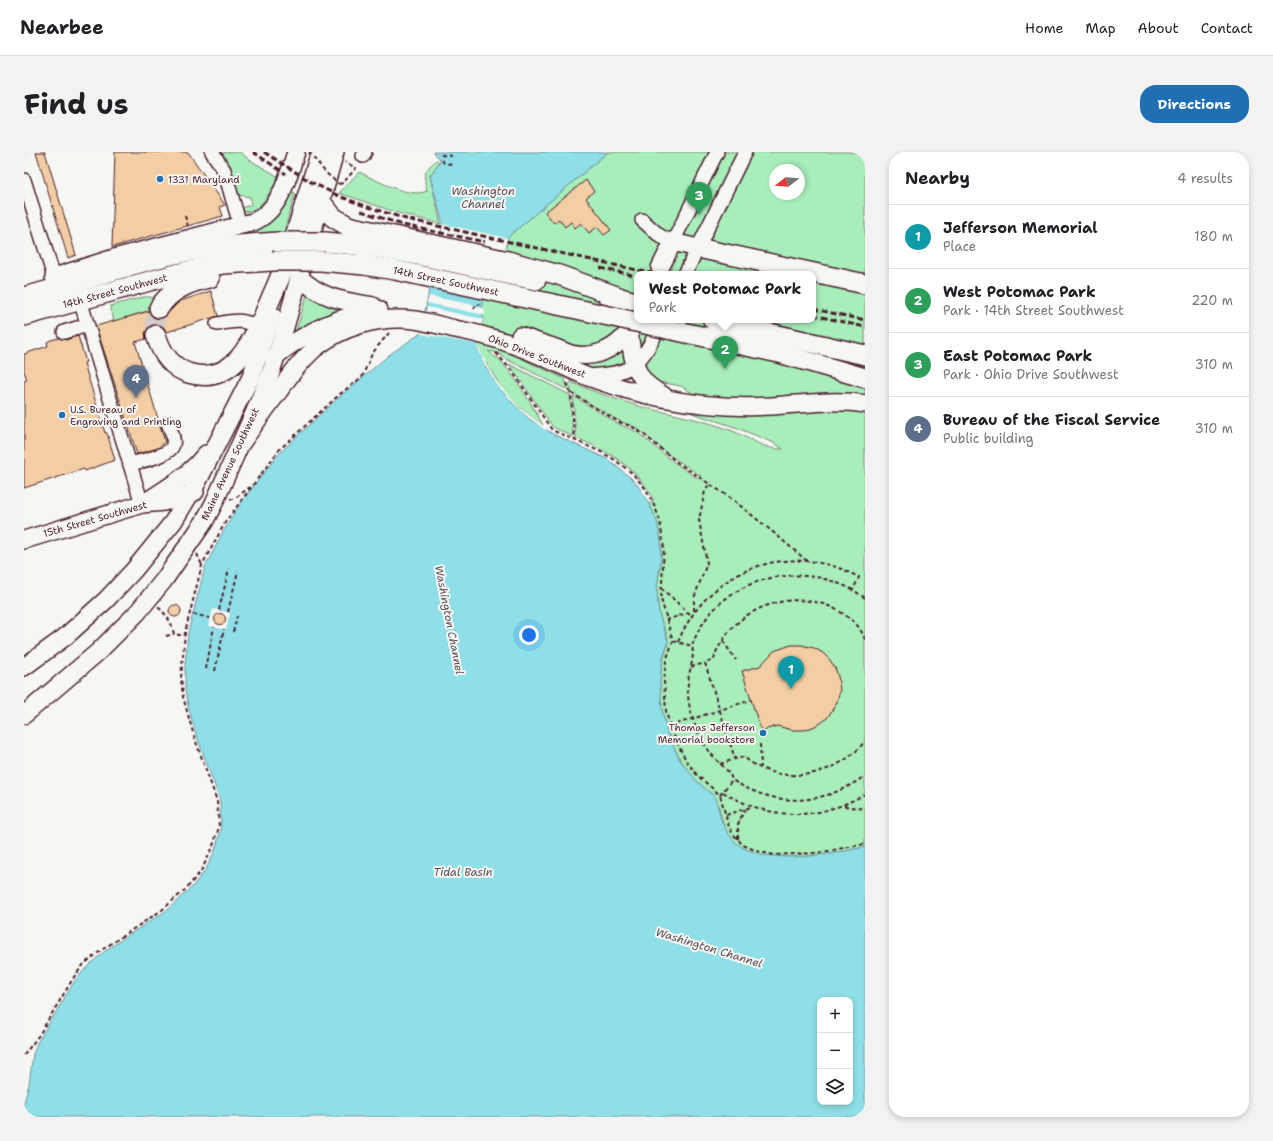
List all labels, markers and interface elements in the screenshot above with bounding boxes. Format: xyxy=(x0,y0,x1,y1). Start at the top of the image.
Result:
text: Nearbee xyxy=(20,15,104,40)
text: Home xyxy=(1025,19,1064,37)
text: Map xyxy=(1086,19,1116,37)
text: About xyxy=(1138,19,1179,37)
text: Contact xyxy=(1201,19,1253,37)
text: Find us xyxy=(24,85,129,123)
button: Directions xyxy=(1140,85,1249,123)
north arrow xyxy=(769,164,805,200)
text: Nearby xyxy=(905,167,970,189)
text: 4 results xyxy=(1177,170,1233,187)
place label: 1331 Maryland xyxy=(168,173,240,186)
marker: 1331 Maryland xyxy=(155,174,165,184)
pin: 3 xyxy=(686,182,712,215)
water label: Washington Channel xyxy=(451,184,515,212)
text: Jefferson Memorial xyxy=(943,218,1098,238)
text: 1 xyxy=(915,228,921,245)
text: 180 m xyxy=(1194,228,1233,245)
text: Place xyxy=(943,238,976,255)
street label: 14th Street Southwest xyxy=(392,263,500,299)
street label: 14th Street Southwest xyxy=(61,271,169,311)
popup xyxy=(634,271,816,323)
text: West Potomac Park xyxy=(649,279,801,299)
text: West Potomac Park xyxy=(943,282,1096,302)
text: 2 xyxy=(913,292,923,309)
text: 220 m xyxy=(1191,292,1233,309)
text: Park xyxy=(649,299,677,316)
text: Park · 14th Street Southwest xyxy=(943,302,1124,319)
street label: Ohio Drive Southwest xyxy=(486,331,588,381)
pin: 2 xyxy=(712,336,738,369)
text: East Potomac Park xyxy=(943,346,1092,366)
text: 3 xyxy=(913,356,923,373)
text: 310 m xyxy=(1195,356,1233,373)
pin: 4 xyxy=(123,365,149,398)
text: Park · Ohio Drive Southwest xyxy=(943,366,1119,383)
place label: U.S. Bureau of Engraving and Printing xyxy=(70,403,181,428)
street label: Maine Avenue Southwest xyxy=(198,406,262,522)
marker: U.S. Bureau of Engraving and Printing xyxy=(57,410,67,420)
text: Bureau of the Fiscal Service xyxy=(943,410,1160,430)
text: 4 xyxy=(913,420,923,437)
text: 310 m xyxy=(1195,420,1233,437)
text: Public building xyxy=(943,430,1034,447)
street label: 15th Street Southwest xyxy=(42,498,148,540)
water label: Washington Channel xyxy=(431,564,467,676)
your location xyxy=(519,625,539,645)
pin: 1 xyxy=(778,656,804,689)
place label: Thomas Jefferson Memorial bookstore xyxy=(658,721,755,746)
marker: Thomas Jefferson Memorial bookstore xyxy=(758,728,768,738)
water label: Tidal Basin xyxy=(434,865,492,880)
water label: Washington Channel xyxy=(654,925,765,972)
map controls xyxy=(817,997,853,1105)
button: + xyxy=(817,997,853,1033)
button: − xyxy=(817,1033,853,1069)
button: layers xyxy=(817,1069,853,1105)

